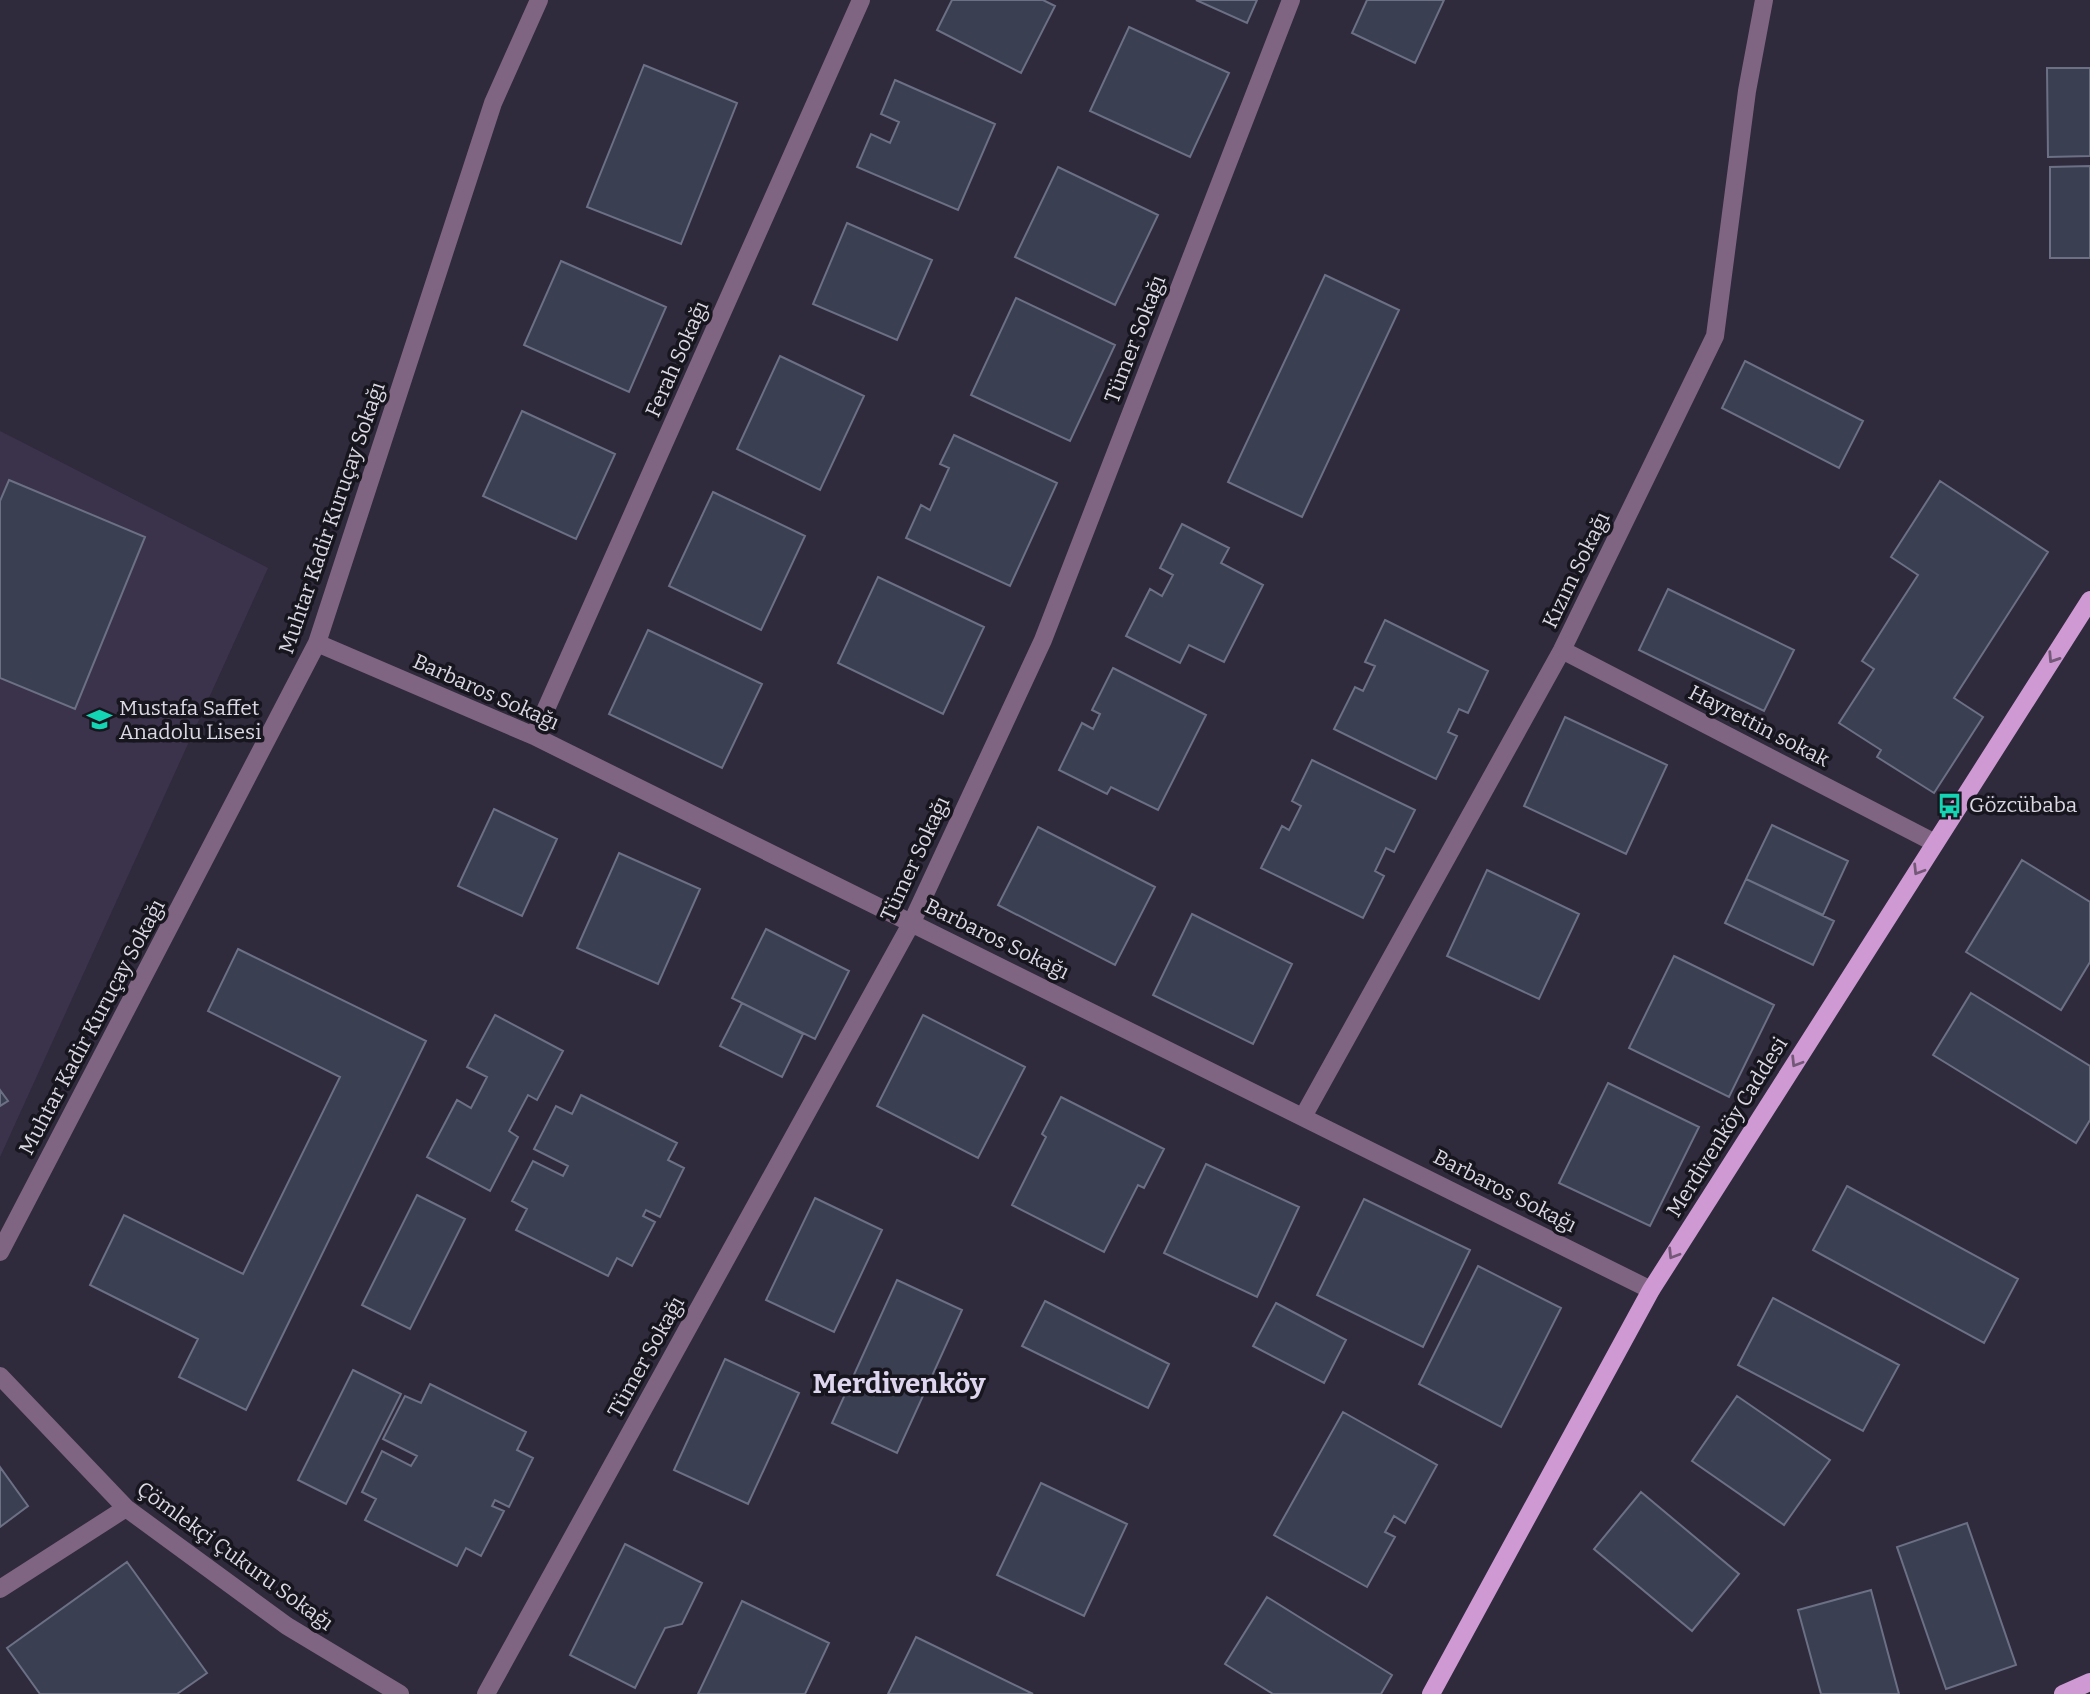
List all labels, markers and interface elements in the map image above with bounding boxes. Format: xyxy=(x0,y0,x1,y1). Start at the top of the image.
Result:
street label: Tümer Sokağı xyxy=(1099,271,1171,407)
street label: Ferah Sokağı xyxy=(640,297,714,421)
street label: Muhtar Kadir Kuruçay Sokağı xyxy=(273,379,391,657)
street label: Kızım Sokağı xyxy=(1537,508,1615,632)
street label: Barbaros Sokağı xyxy=(409,648,563,736)
one-way arrow xyxy=(2049,650,2062,663)
street label: Hayrettin sokak xyxy=(1684,679,1834,773)
place label: Mustafa Saffet Anadolu Lisesi xyxy=(119,695,261,745)
school or university icon: Mustafa Saffet Anadolu Lisesi xyxy=(85,706,113,734)
bus stop icon: Gözcübaba xyxy=(1935,791,1963,819)
street label: Tümer Sokağı xyxy=(875,792,955,926)
place label: Gözcübaba xyxy=(1969,792,2078,818)
one-way arrow xyxy=(1913,862,1926,875)
street label: Barbaros Sokağı xyxy=(921,893,1073,985)
street label: Muhtar Kadir Kuruçay Sokağı xyxy=(13,895,171,1159)
street label: Merdivenköy Caddesi xyxy=(1661,1032,1793,1222)
one-way arrow xyxy=(1791,1054,1804,1067)
street label: Barbaros Sokağı xyxy=(1429,1144,1581,1238)
one-way arrow xyxy=(1669,1246,1682,1259)
street label: Tümer Sokağı xyxy=(602,1292,690,1422)
district label: Merdivenköy xyxy=(813,1367,986,1400)
street label: Çömlekçi Çukuru Sokağı xyxy=(132,1476,338,1636)

